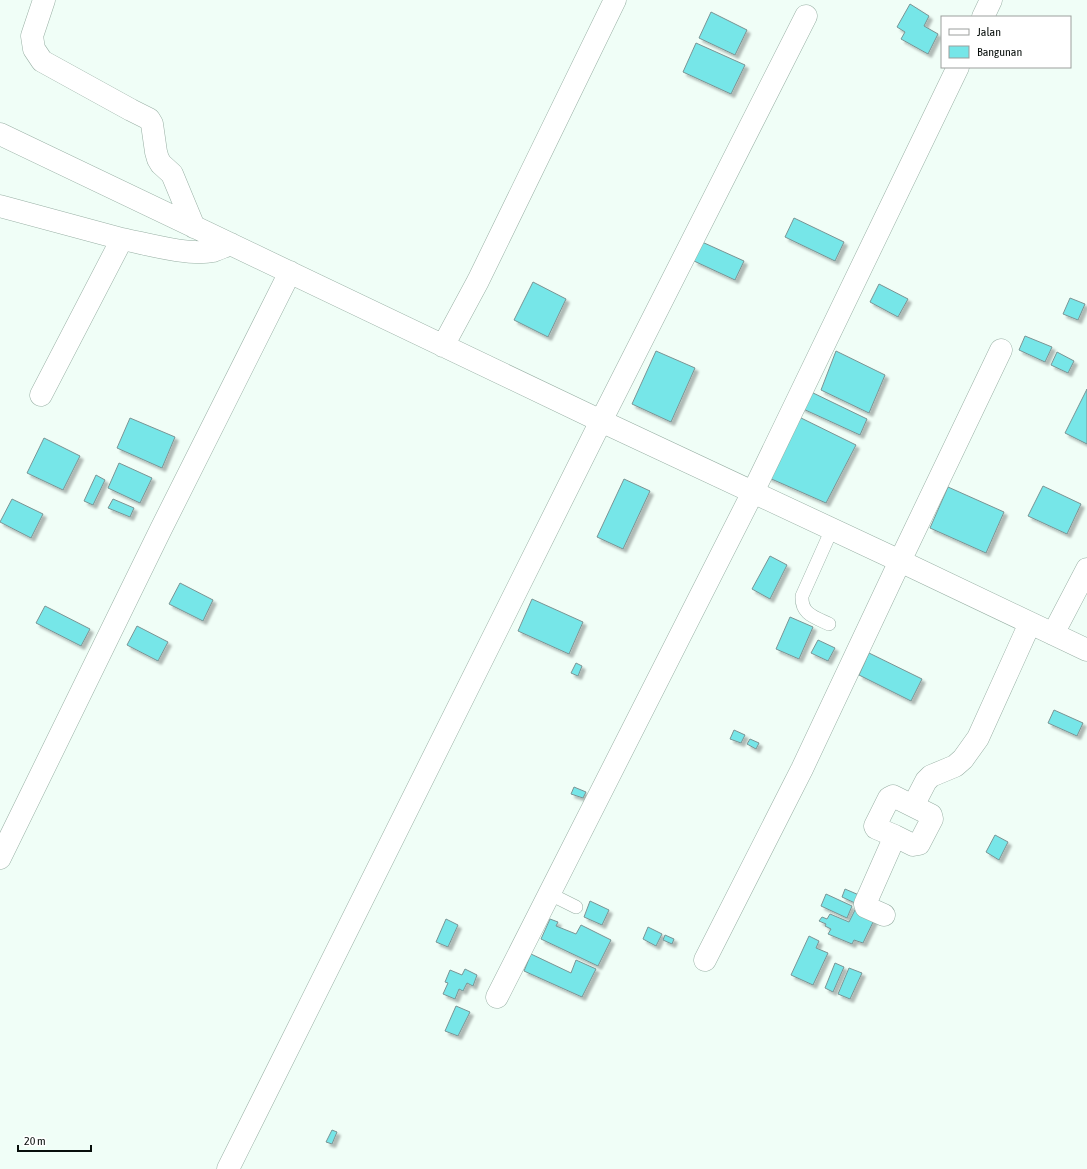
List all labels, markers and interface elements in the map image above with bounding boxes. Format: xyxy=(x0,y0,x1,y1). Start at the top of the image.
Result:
legend xyxy=(941,16,1071,68)
text: Jalan xyxy=(977,25,1001,39)
text: Bangunan xyxy=(977,45,1022,59)
scale bar xyxy=(18,1127,91,1153)
text: 20 m xyxy=(24,1134,46,1148)

